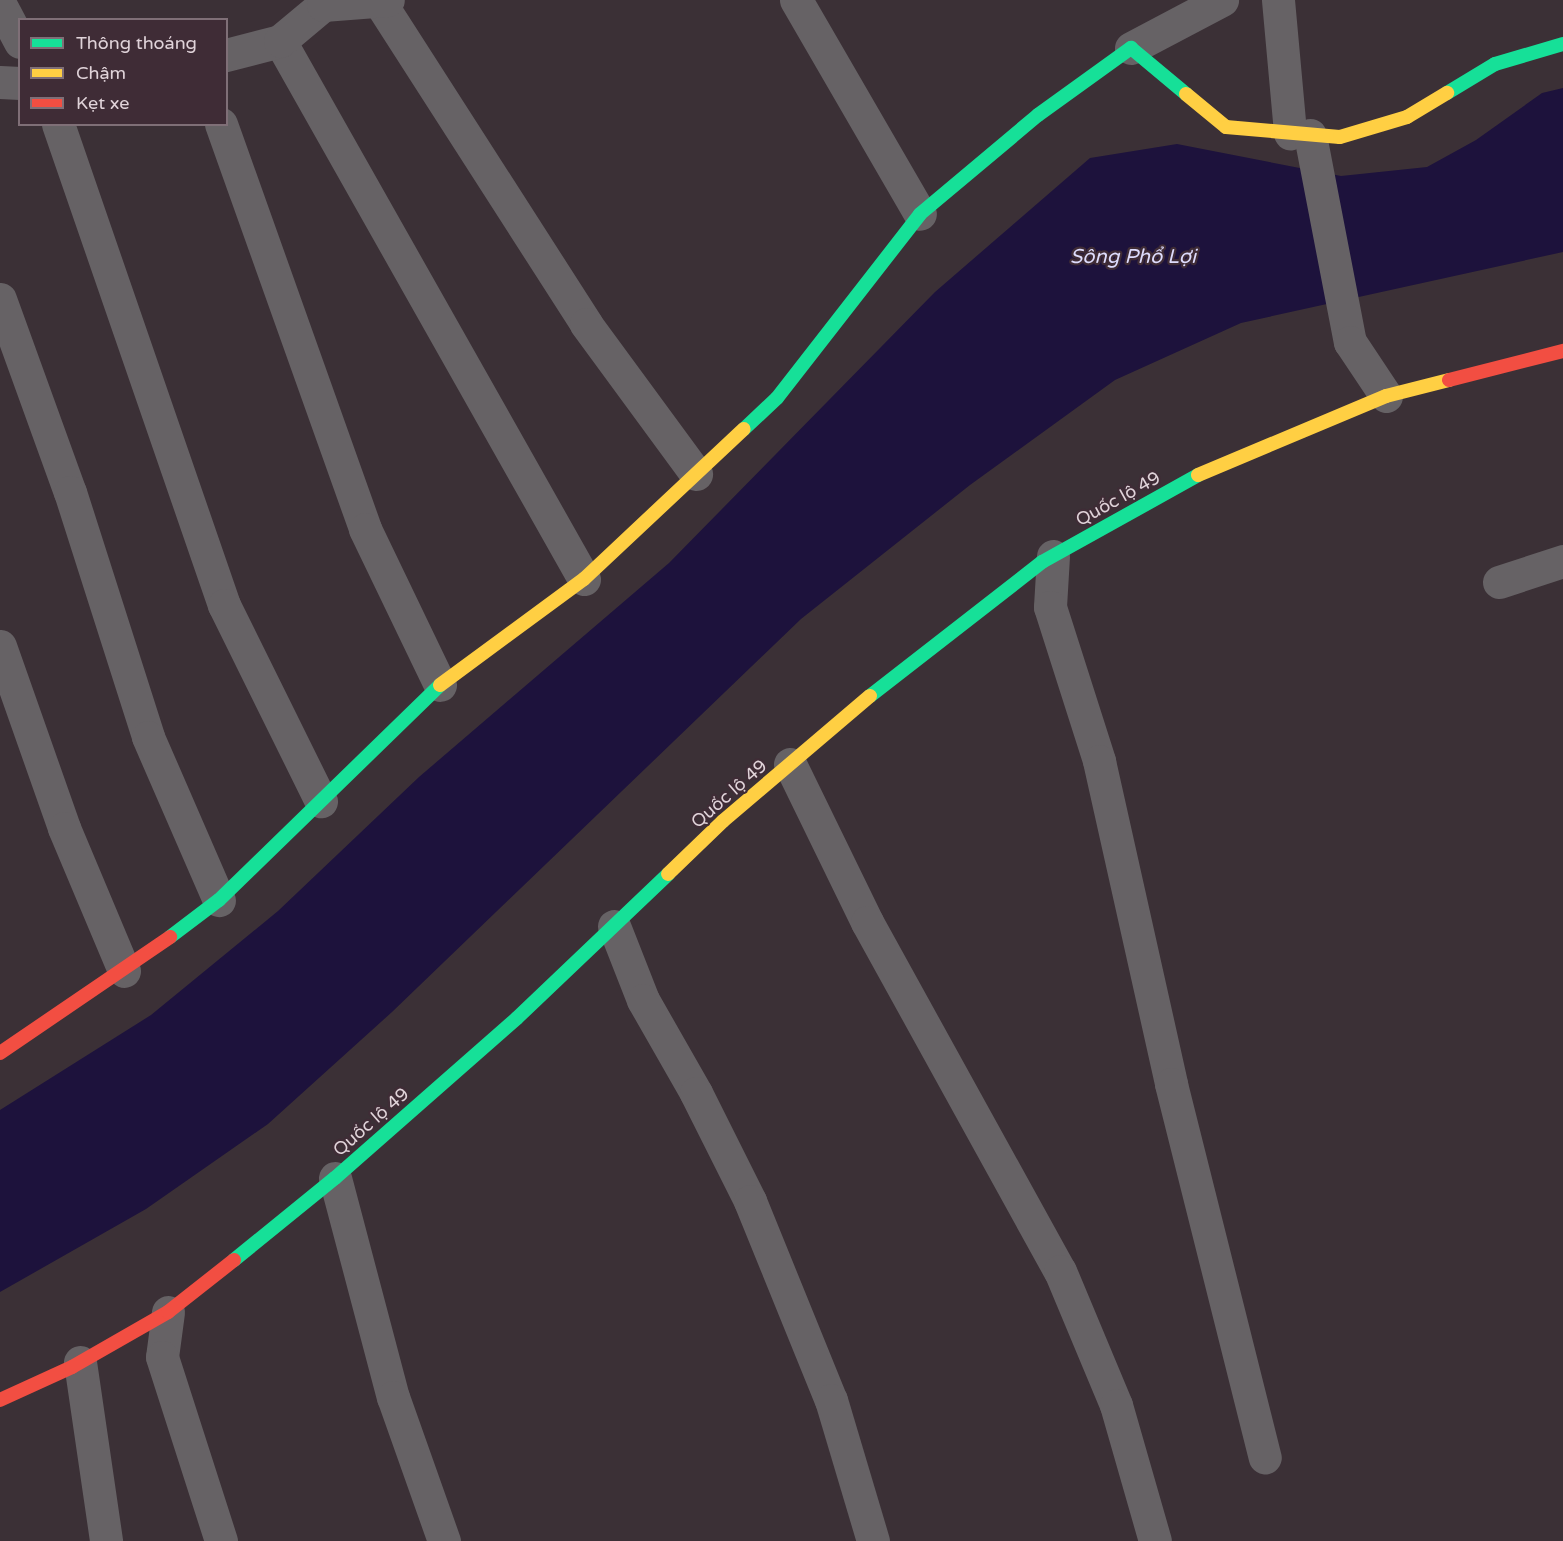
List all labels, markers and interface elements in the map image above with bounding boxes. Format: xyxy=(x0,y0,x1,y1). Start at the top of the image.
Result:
legend xyxy=(18,18,228,126)
text: Thông thoáng xyxy=(76,32,197,54)
text: Chậm xyxy=(76,62,126,84)
text: Kẹt xe xyxy=(76,92,130,114)
water label: Sông Phổ Lợi xyxy=(1070,245,1196,269)
street label: Quốc lộ 49 xyxy=(1072,467,1164,531)
street label: Quốc lộ 49 xyxy=(687,755,771,833)
street label: Quốc lộ 49 xyxy=(329,1083,413,1161)

